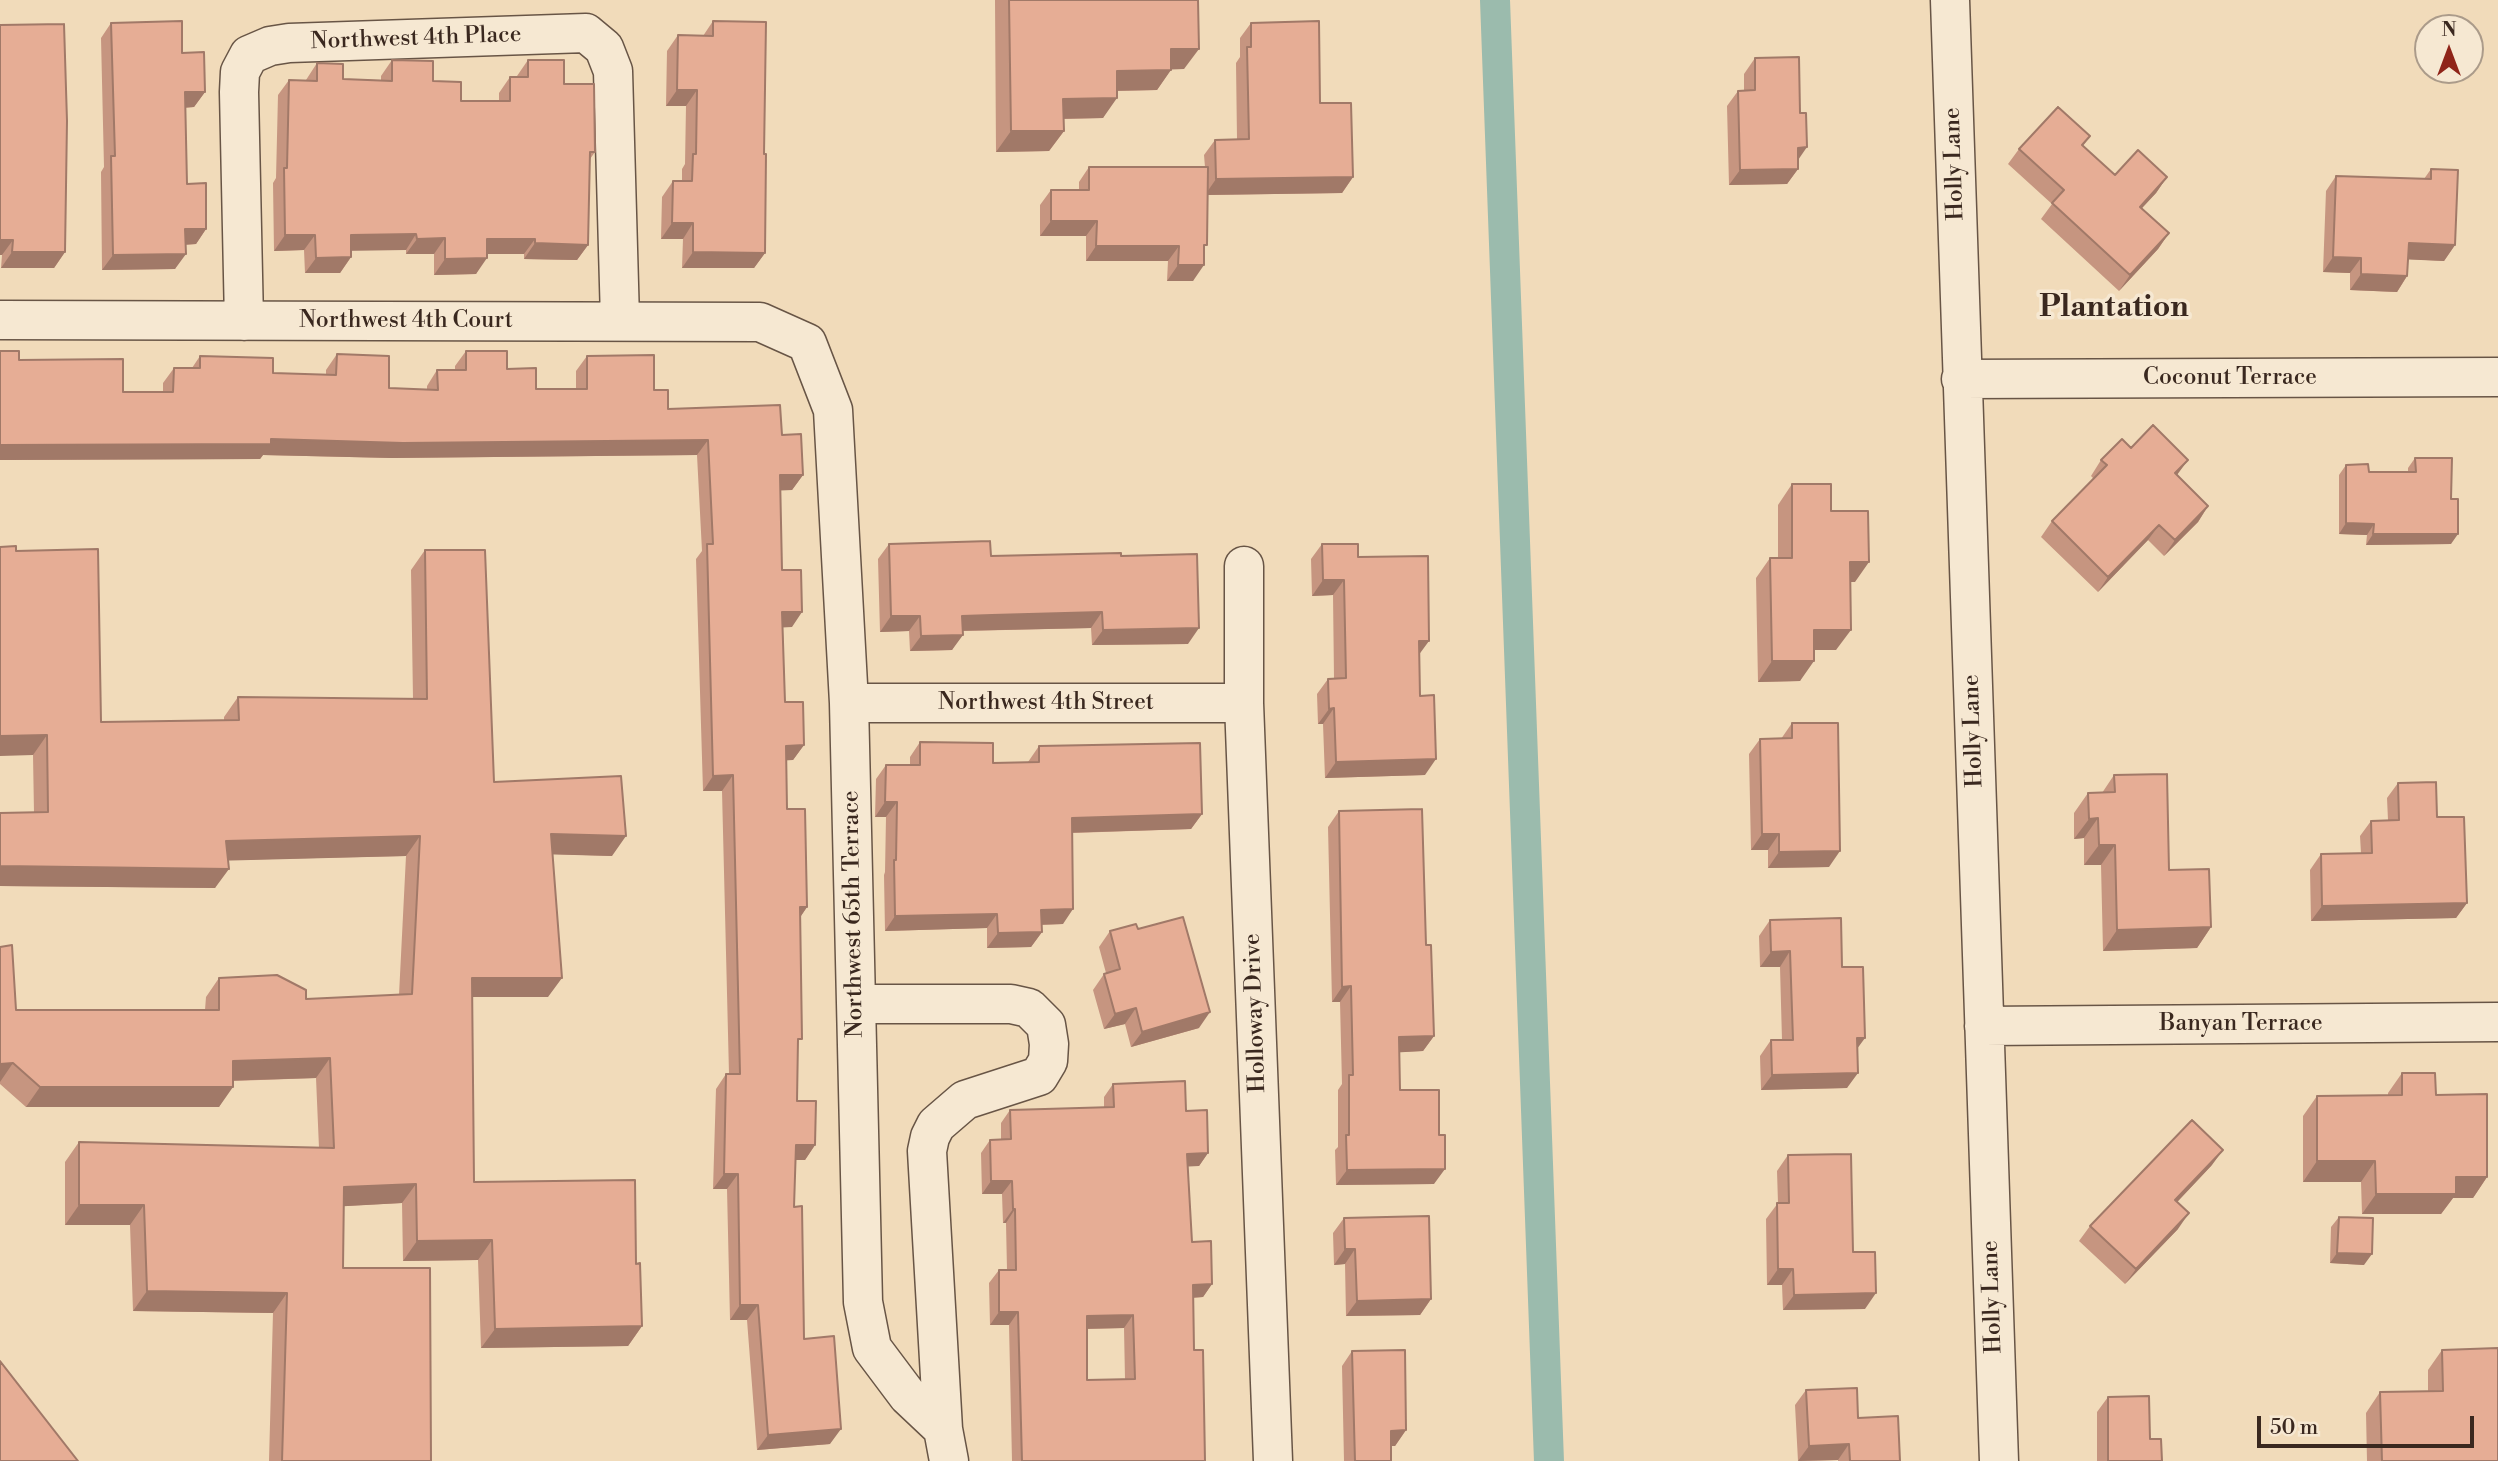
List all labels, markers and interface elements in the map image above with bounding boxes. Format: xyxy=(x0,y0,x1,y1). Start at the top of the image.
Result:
north arrow xyxy=(2414,14,2484,84)
text: N xyxy=(2441,18,2457,42)
street label: Northwest 4th Place xyxy=(310,22,522,56)
street label: Holly Lane xyxy=(1939,107,1971,221)
district label: Plantation xyxy=(2039,291,2189,327)
street label: Northwest 4th Court xyxy=(299,307,513,335)
street label: Coconut Terrace xyxy=(2143,364,2317,392)
street label: Holly Lane xyxy=(1958,674,1990,788)
street label: Northwest 4th Street xyxy=(938,689,1154,717)
street label: Northwest 65th Terrace xyxy=(838,790,870,1038)
street label: Holloway Drive xyxy=(1239,933,1273,1093)
street label: Banyan Terrace xyxy=(2159,1010,2323,1038)
street label: Holly Lane xyxy=(1977,1240,2009,1354)
scale bar xyxy=(2260,1402,2477,1446)
text: 50 m xyxy=(2270,1415,2318,1441)

